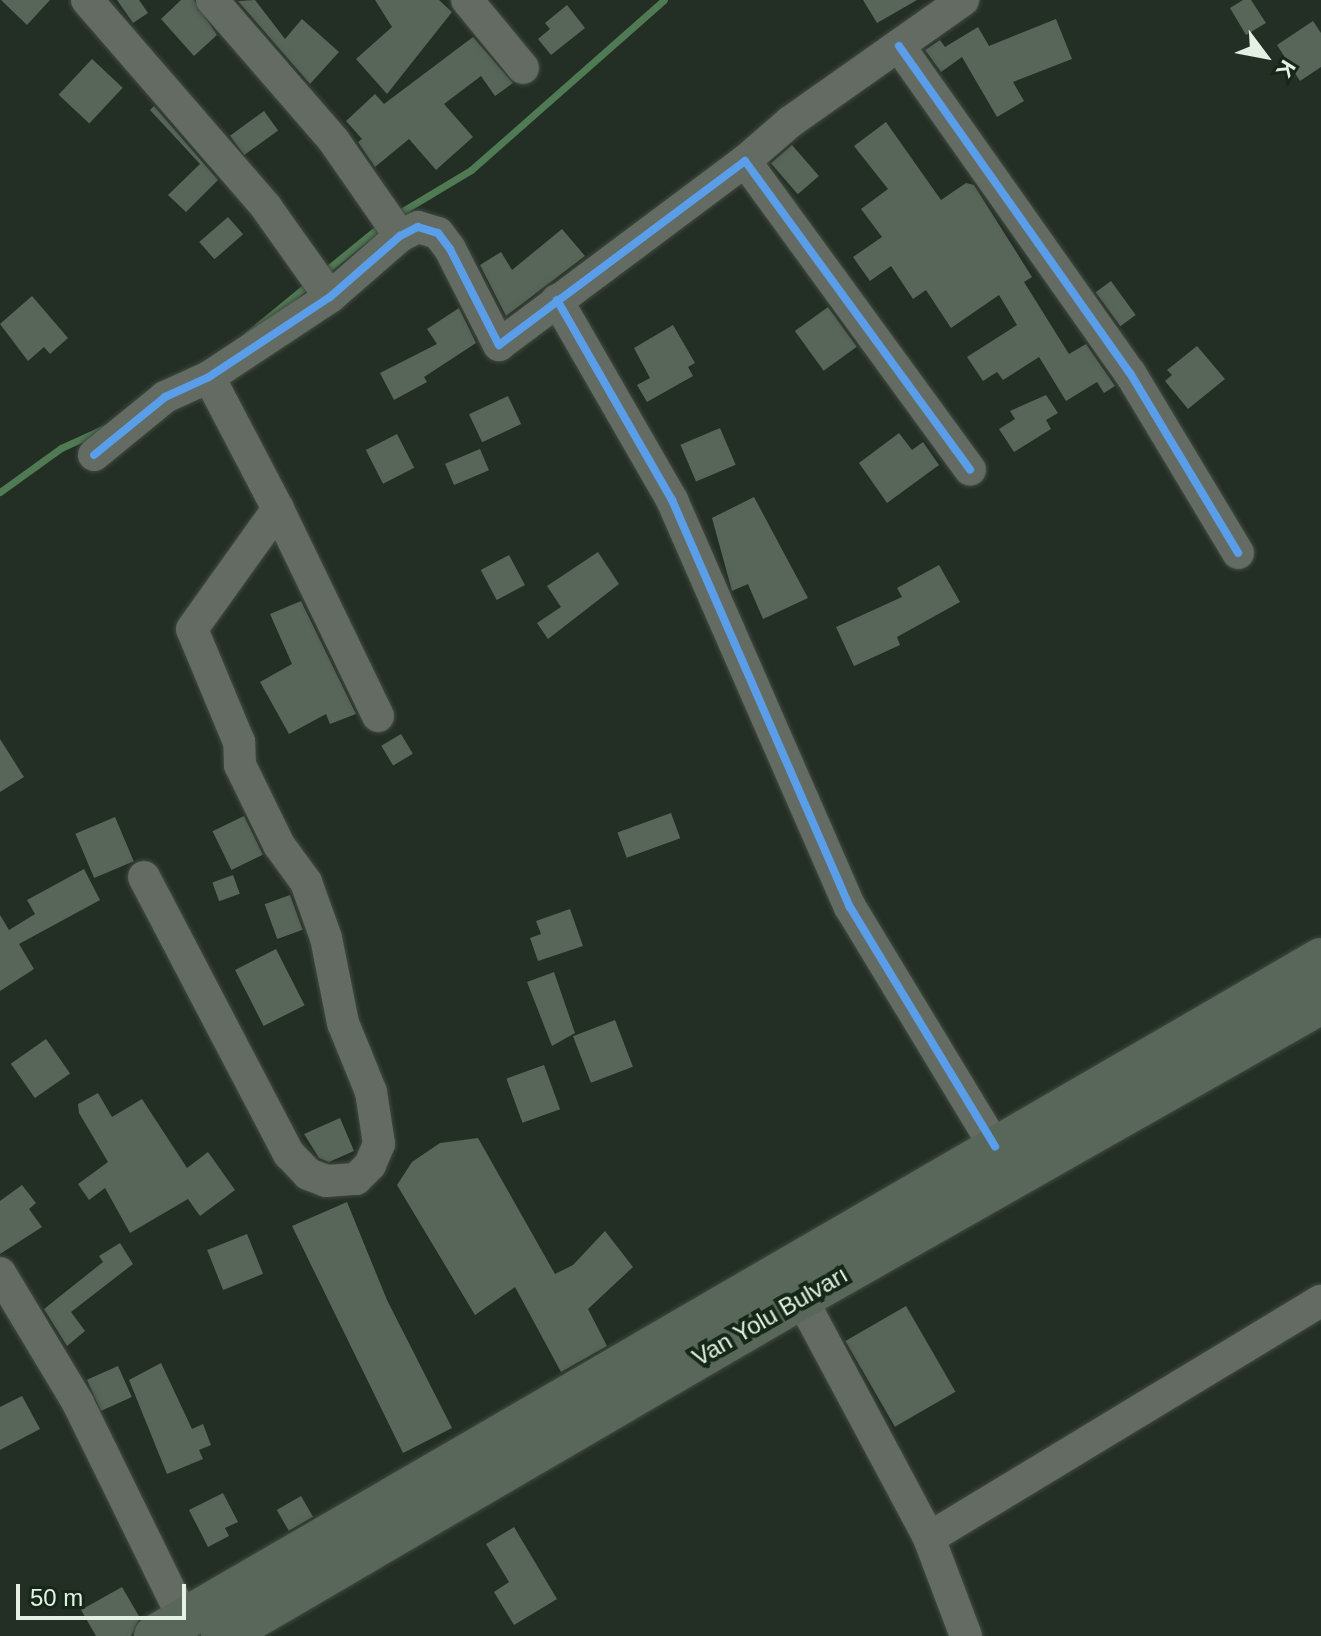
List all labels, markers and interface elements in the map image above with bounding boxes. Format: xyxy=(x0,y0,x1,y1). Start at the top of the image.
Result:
north arrow xyxy=(1225,16,1305,96)
text: K xyxy=(1271,56,1301,82)
street label: Van Yolu Bulvarı xyxy=(687,1260,853,1372)
scale bar xyxy=(20,1568,190,1618)
text: 50 m xyxy=(30,1584,83,1611)

